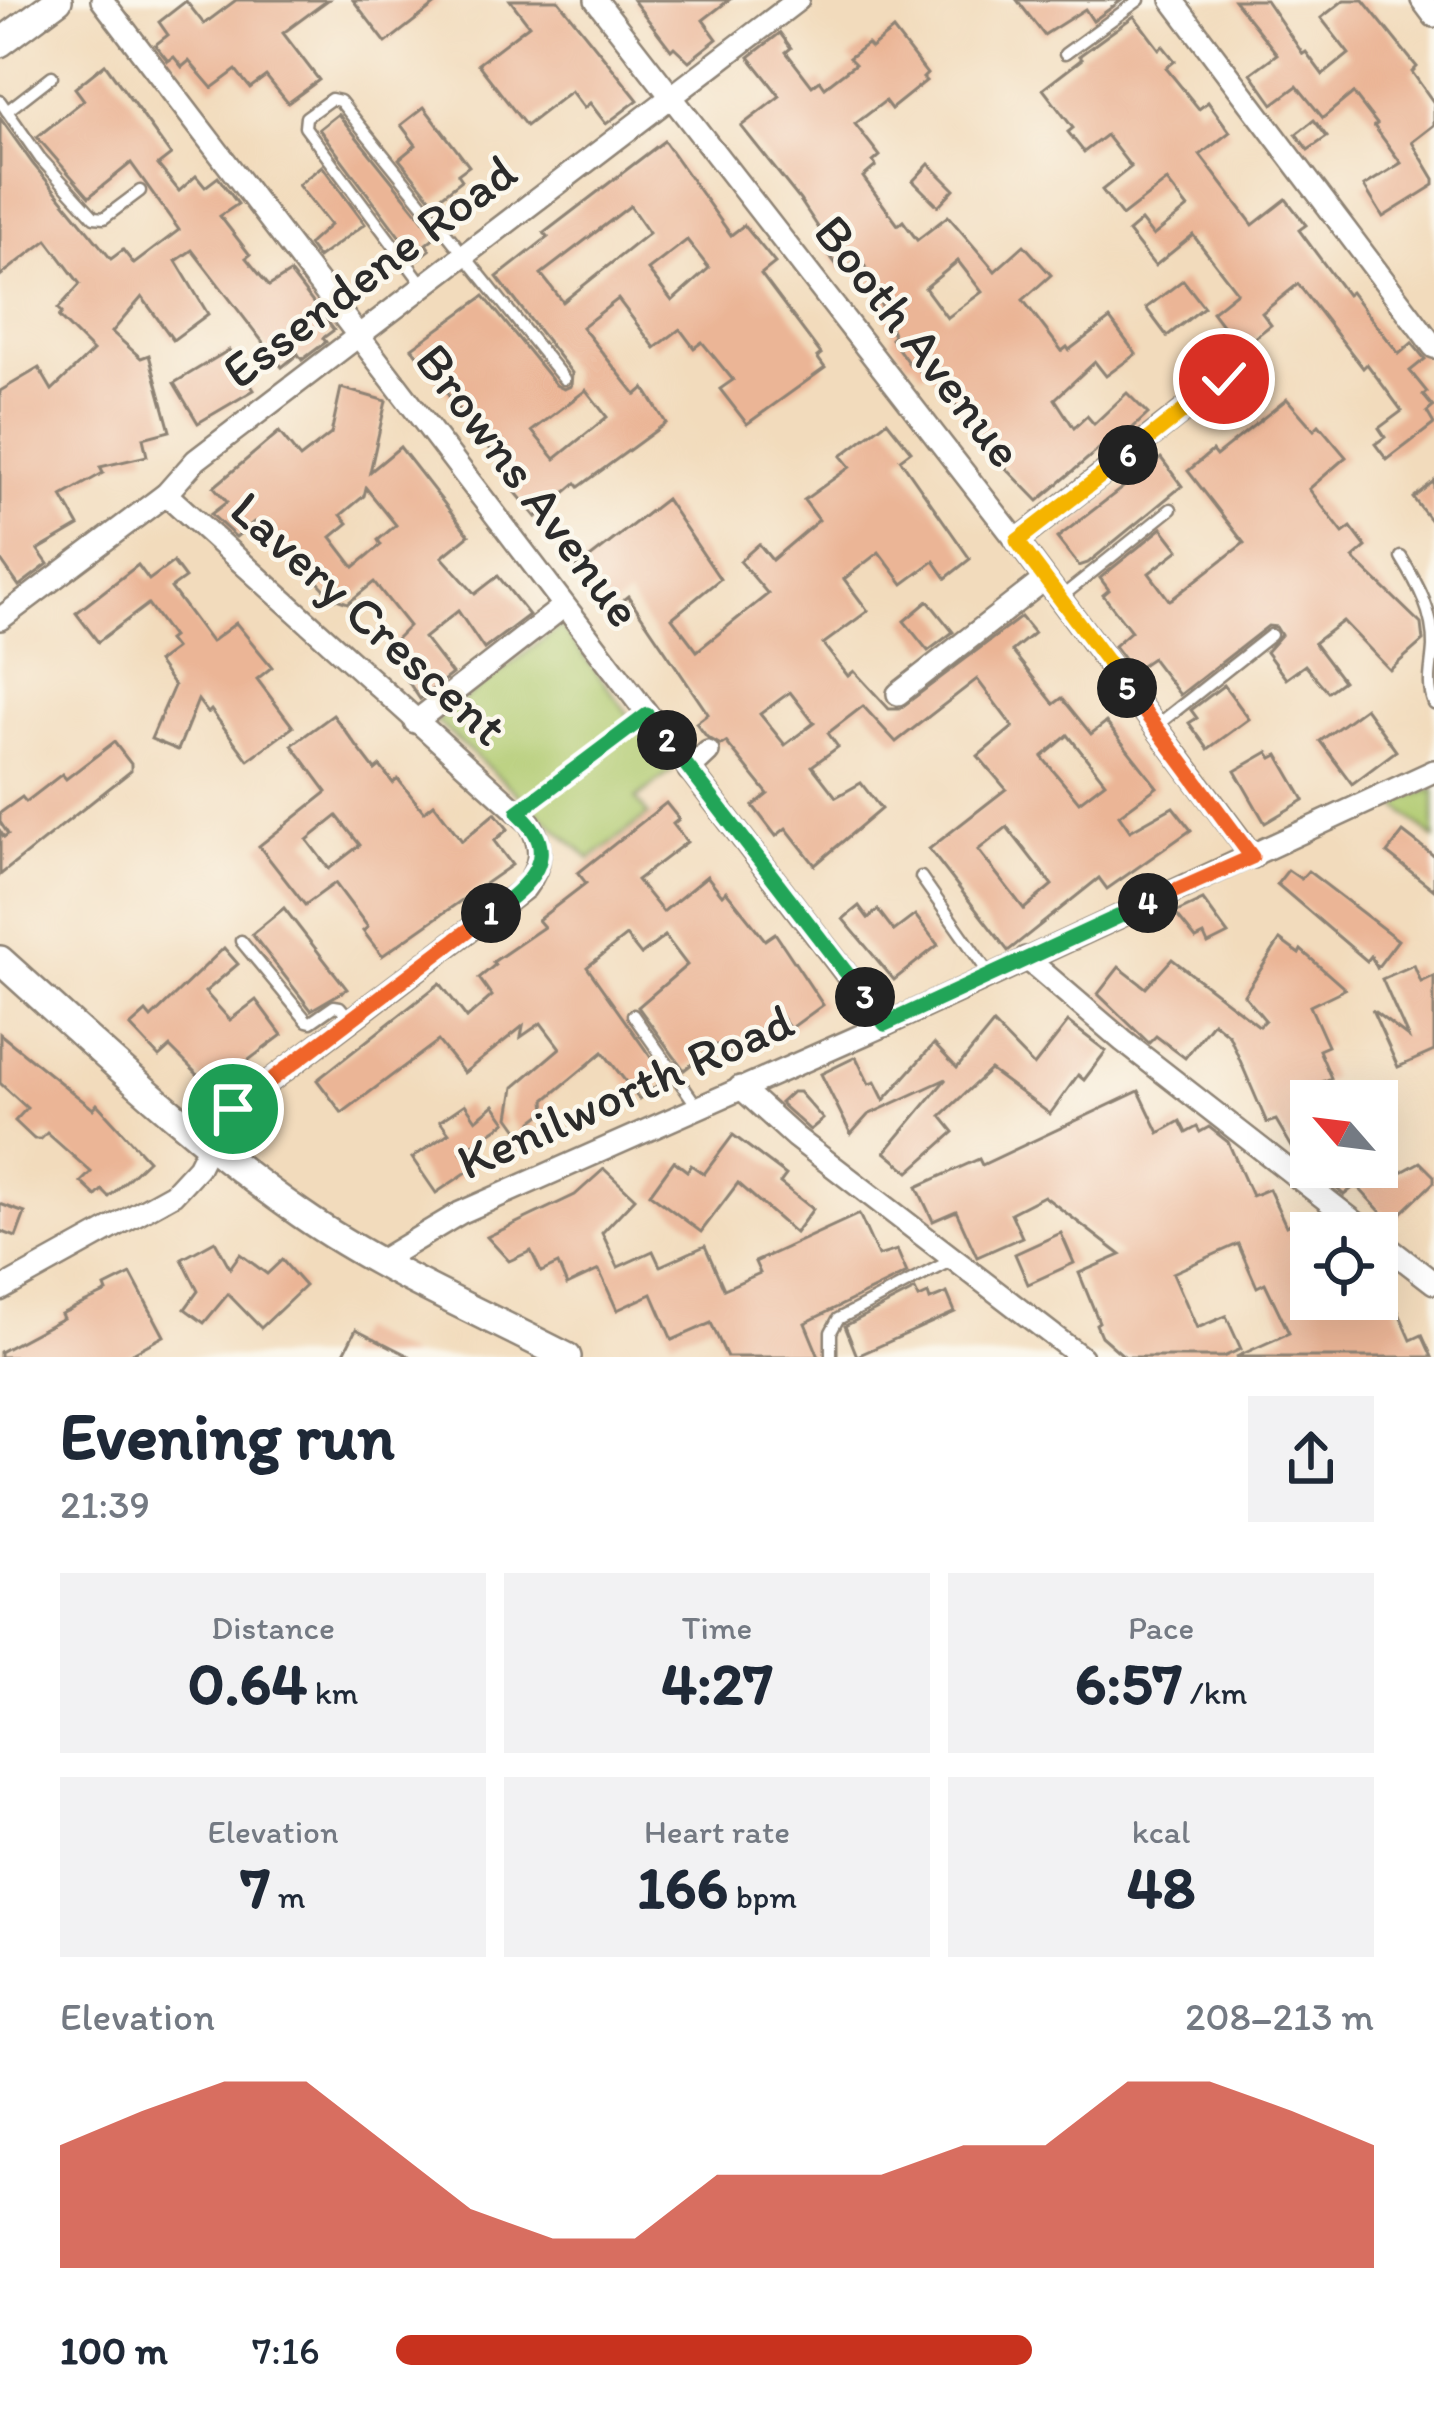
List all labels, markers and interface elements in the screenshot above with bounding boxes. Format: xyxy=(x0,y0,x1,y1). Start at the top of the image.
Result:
street label: Essendene Road xyxy=(210,141,528,401)
street label: Booth Avenue xyxy=(801,203,1037,479)
pin xyxy=(1173,328,1275,430)
street label: Browns Avenue xyxy=(403,331,655,639)
icon: check xyxy=(1191,346,1257,412)
pin: 6 xyxy=(1098,425,1158,485)
text: 6 xyxy=(1119,435,1137,474)
street label: Lavery Crescent xyxy=(218,478,520,758)
pin: 5 xyxy=(1097,658,1157,718)
text: 5 xyxy=(1118,668,1136,707)
pin: 2 xyxy=(637,710,697,770)
text: 2 xyxy=(658,720,676,759)
pin: 4 xyxy=(1118,873,1178,933)
pin: 1 xyxy=(461,883,521,943)
text: 4 xyxy=(1138,883,1158,922)
text: 1 xyxy=(483,893,499,932)
pin: 3 xyxy=(835,967,895,1027)
text: 3 xyxy=(856,977,874,1016)
street label: Kenilworth Road xyxy=(448,990,802,1192)
pin xyxy=(182,1058,284,1160)
icon: arrive xyxy=(200,1076,266,1142)
north arrow xyxy=(1290,1080,1398,1188)
map controls xyxy=(1290,1080,1398,1320)
button: locate xyxy=(1290,1212,1398,1320)
text: Evening run xyxy=(60,1396,395,1476)
button: share xyxy=(1248,1396,1374,1522)
text: 21:39 xyxy=(60,1481,150,1528)
text: Distance xyxy=(211,1608,335,1647)
text: Time xyxy=(682,1608,752,1647)
text: Pace xyxy=(1128,1608,1194,1647)
text: 0.64 xyxy=(188,1647,307,1719)
text: 4:27 xyxy=(661,1647,773,1719)
text: 6:57 xyxy=(1075,1647,1182,1719)
text: km xyxy=(307,1673,358,1712)
text: /km xyxy=(1182,1673,1247,1712)
text: Elevation xyxy=(207,1812,339,1851)
text: Heart rate xyxy=(644,1812,790,1851)
text: kcal xyxy=(1132,1812,1190,1851)
text: 7 xyxy=(241,1851,270,1923)
text: 166 xyxy=(637,1851,728,1923)
text: 48 xyxy=(1127,1851,1195,1923)
text: m xyxy=(270,1877,305,1916)
text: bpm xyxy=(728,1877,797,1916)
text: Elevation xyxy=(60,1993,215,2040)
text: 208–213 m xyxy=(1185,1993,1374,2040)
text: 100 m xyxy=(60,2327,168,2374)
text: 7:16 xyxy=(252,2327,320,2374)

